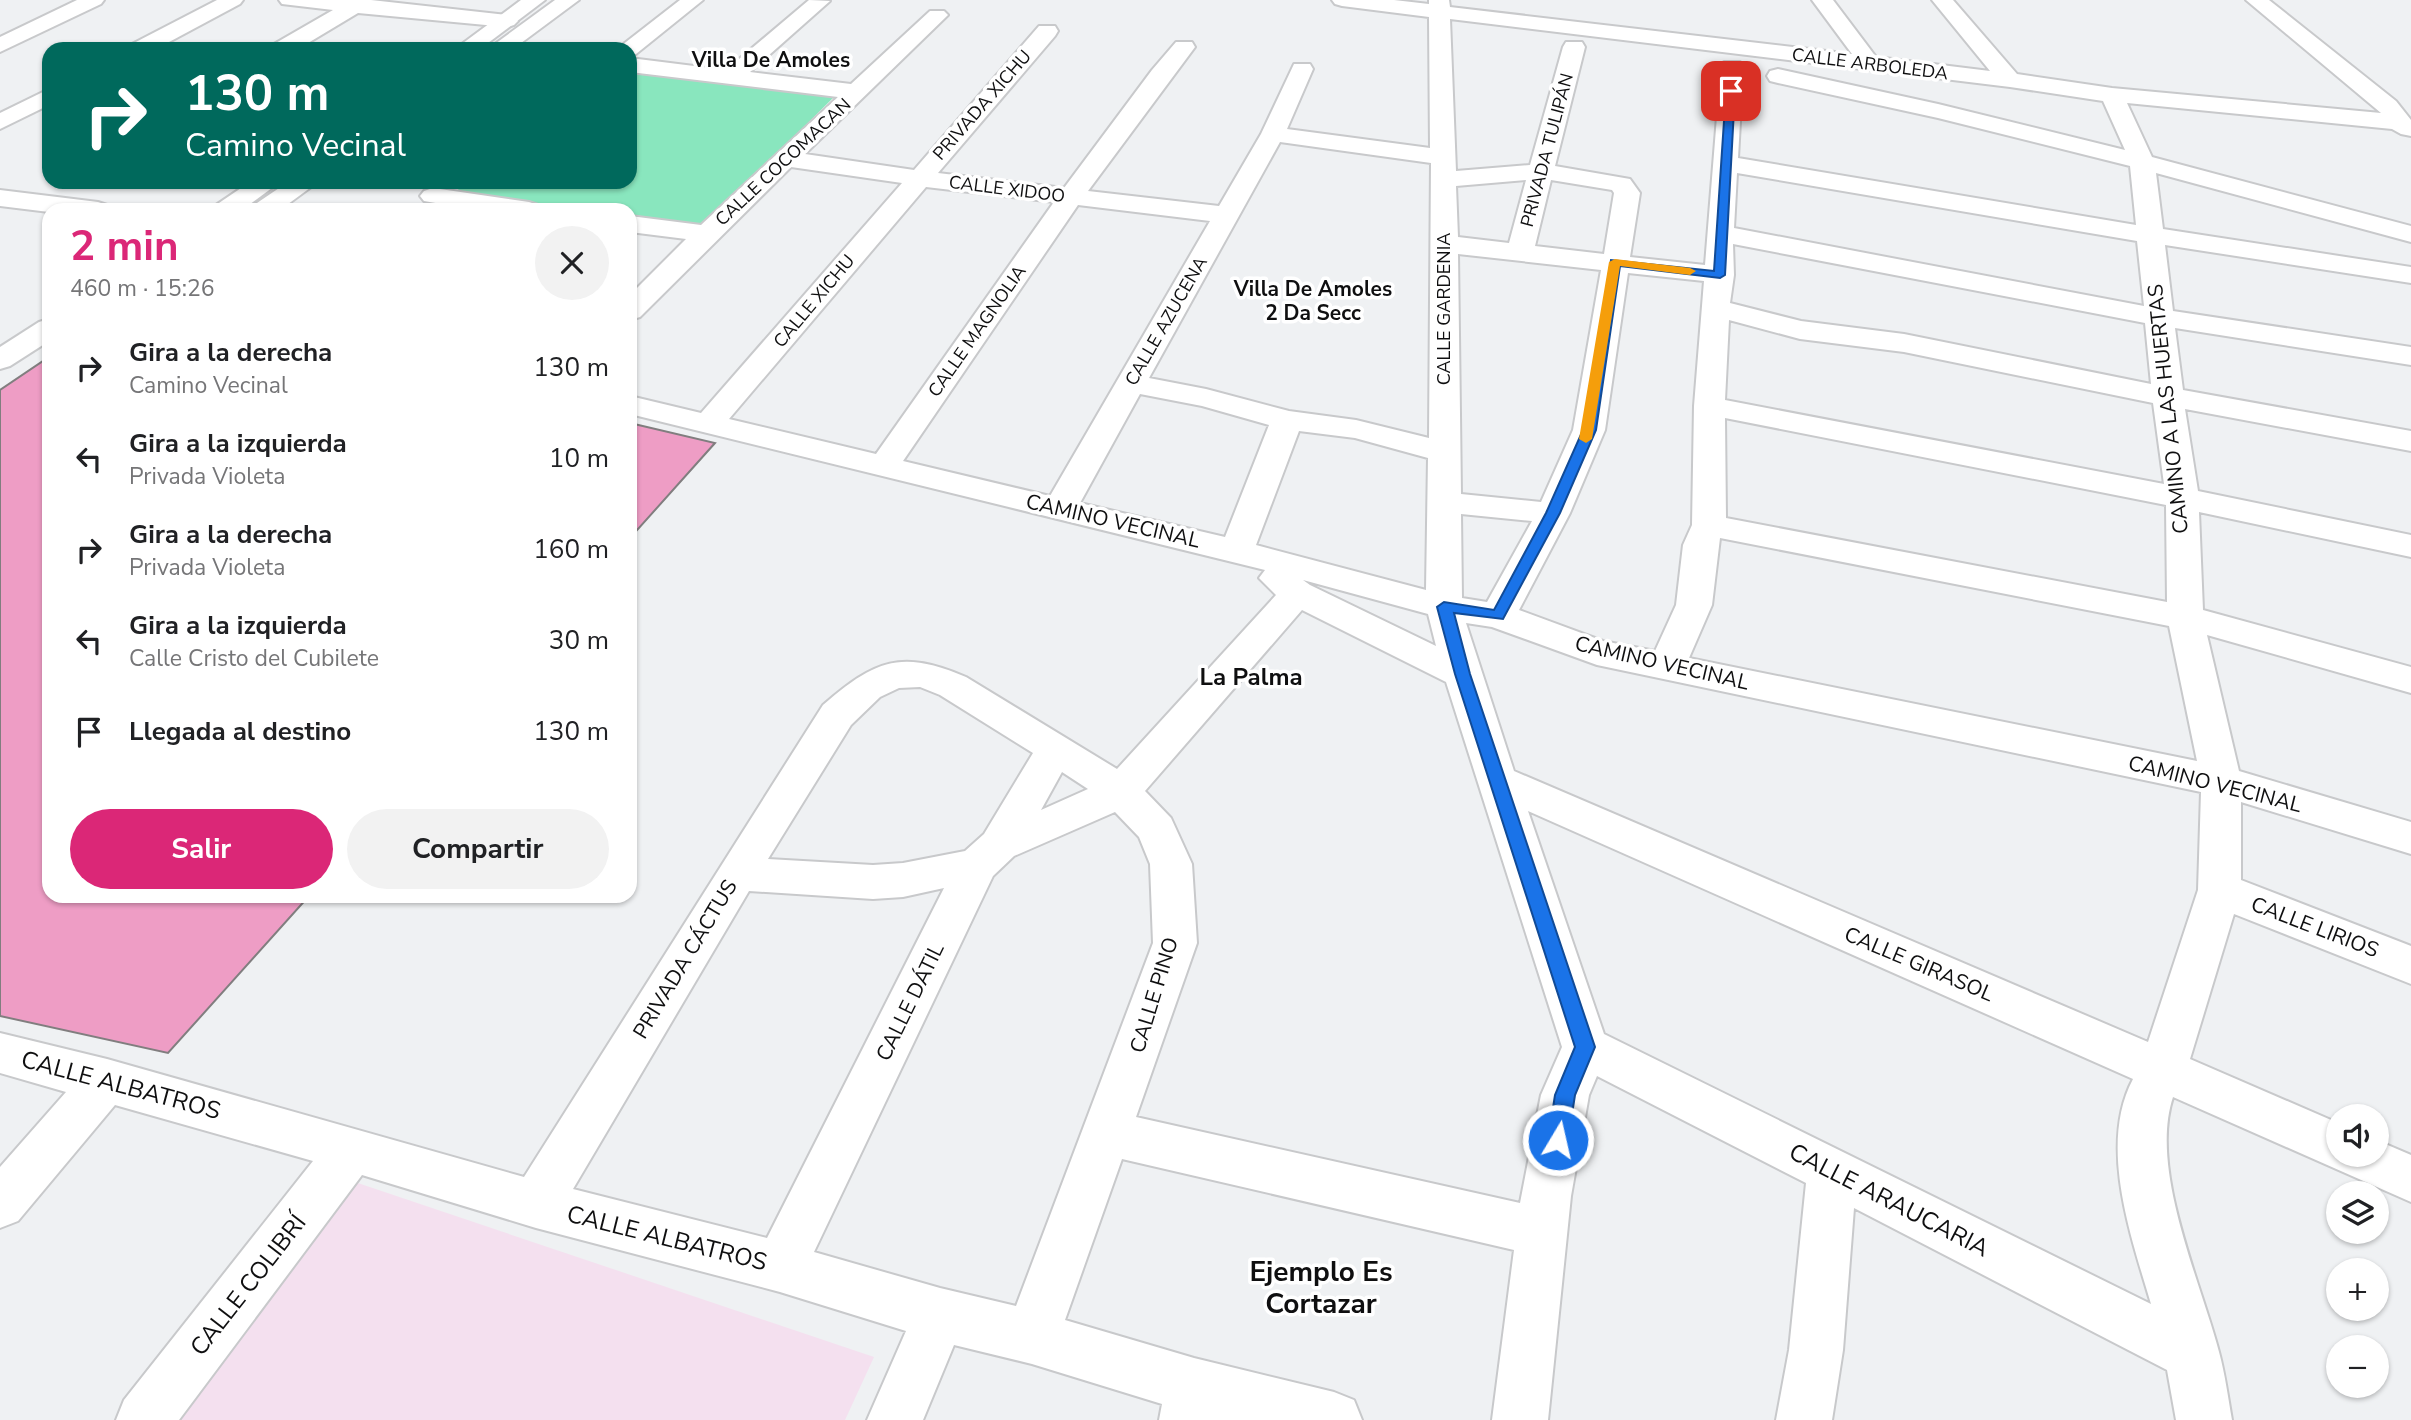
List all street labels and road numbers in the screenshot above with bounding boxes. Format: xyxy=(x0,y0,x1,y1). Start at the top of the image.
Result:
street label: CALLE ARBOLEDA xyxy=(1790,43,1950,85)
street label: PRIVADA XICHU xyxy=(927,45,1037,165)
street label: PRIVADA TULIPÁN xyxy=(1515,70,1579,230)
street label: CALLE COCOMACAN xyxy=(710,93,856,231)
street label: CALLE XIDOO xyxy=(948,170,1066,208)
street label: CALLE GARDENIA xyxy=(1432,233,1456,385)
street label: CALLE XICHU xyxy=(768,249,860,353)
street label: CALLE AZUCENA xyxy=(1119,252,1213,390)
street label: CALLE MAGNOLIA xyxy=(923,260,1031,402)
street label: CAMINO A LAS HUERTAS xyxy=(2141,283,2195,535)
street label: CAMINO VECINAL xyxy=(1023,487,1203,555)
street label: CAMINO VECINAL xyxy=(1572,629,1752,697)
street label: CAMINO VECINAL xyxy=(2125,749,2305,819)
street label: PRIVADA CÁCTUS xyxy=(626,874,744,1044)
street label: CALLE LIRIOS xyxy=(2247,890,2383,964)
street label: CALLE GIRASOL xyxy=(1840,920,1998,1008)
street label: CALLE PINO xyxy=(1123,934,1185,1056)
street label: CALLE DÁTIL xyxy=(869,938,951,1066)
street label: CALLE ALBATROS xyxy=(18,1043,224,1127)
street label: CALLE ARAUCARIA xyxy=(1784,1136,1995,1265)
street label: CALLE ALBATROS xyxy=(564,1198,770,1278)
street label: CALLE COLIBRÍ xyxy=(183,1206,314,1362)

